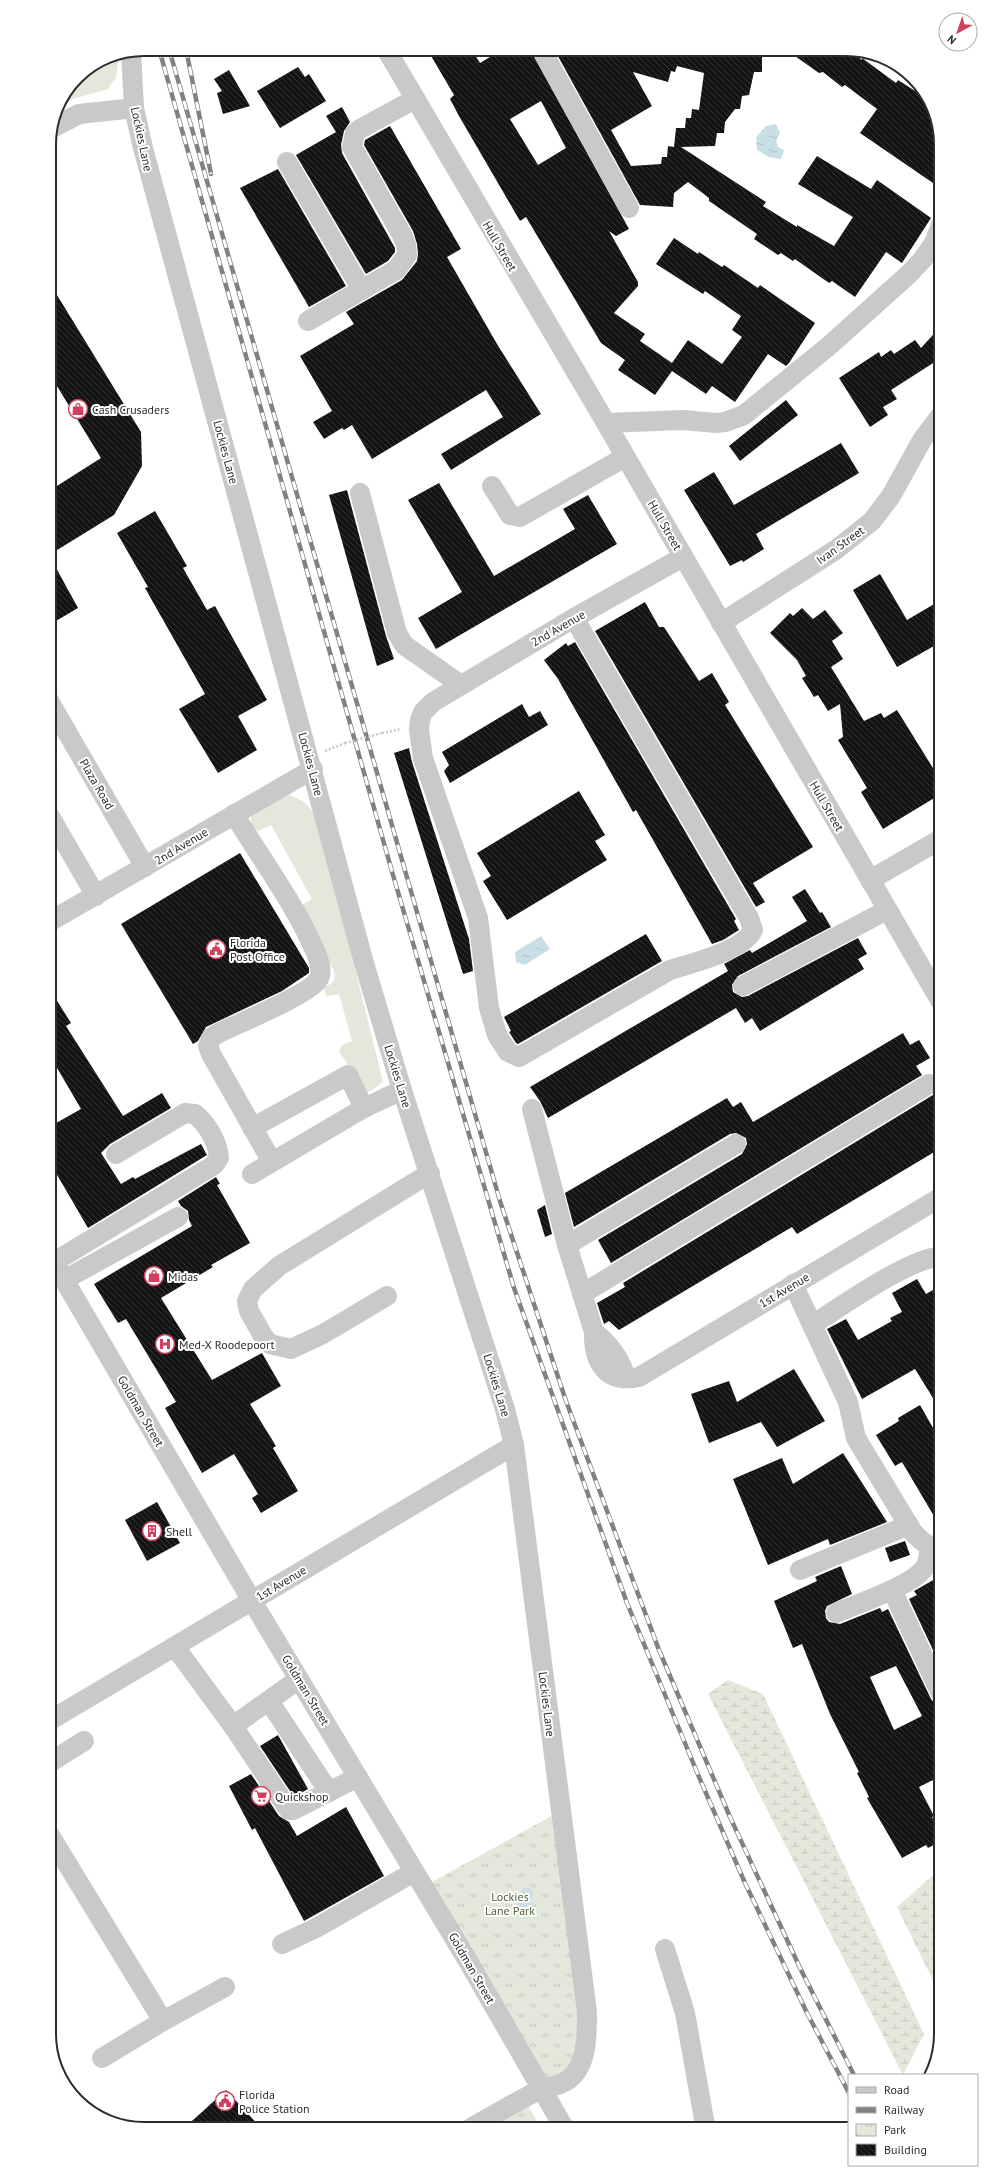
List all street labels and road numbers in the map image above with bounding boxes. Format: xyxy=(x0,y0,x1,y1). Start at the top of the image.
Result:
street label: Lockies Lane xyxy=(128,106,156,172)
street label: Hull Street xyxy=(480,218,520,274)
street label: Lockies Lane xyxy=(210,419,242,485)
street label: Hull Street xyxy=(645,497,685,553)
street label: Ivan Street xyxy=(813,523,867,567)
street label: 2nd Avenue xyxy=(528,607,588,649)
street label: Lockies Lane xyxy=(295,731,327,797)
street label: Plaza Road xyxy=(76,756,118,812)
street label: Hull Street xyxy=(807,778,847,834)
street label: 2nd Avenue xyxy=(151,824,211,868)
street label: Lockies Lane xyxy=(381,1043,415,1109)
street label: 1st Avenue xyxy=(756,1269,812,1311)
street label: Lockies Lane xyxy=(480,1352,514,1418)
street label: Goldman Street xyxy=(115,1373,167,1449)
street label: 1st Avenue xyxy=(253,1562,309,1604)
street label: Goldman Street xyxy=(279,1652,333,1728)
street label: Lockies Lane xyxy=(536,1671,558,1737)
street label: Goldman Street xyxy=(446,1930,498,2006)

